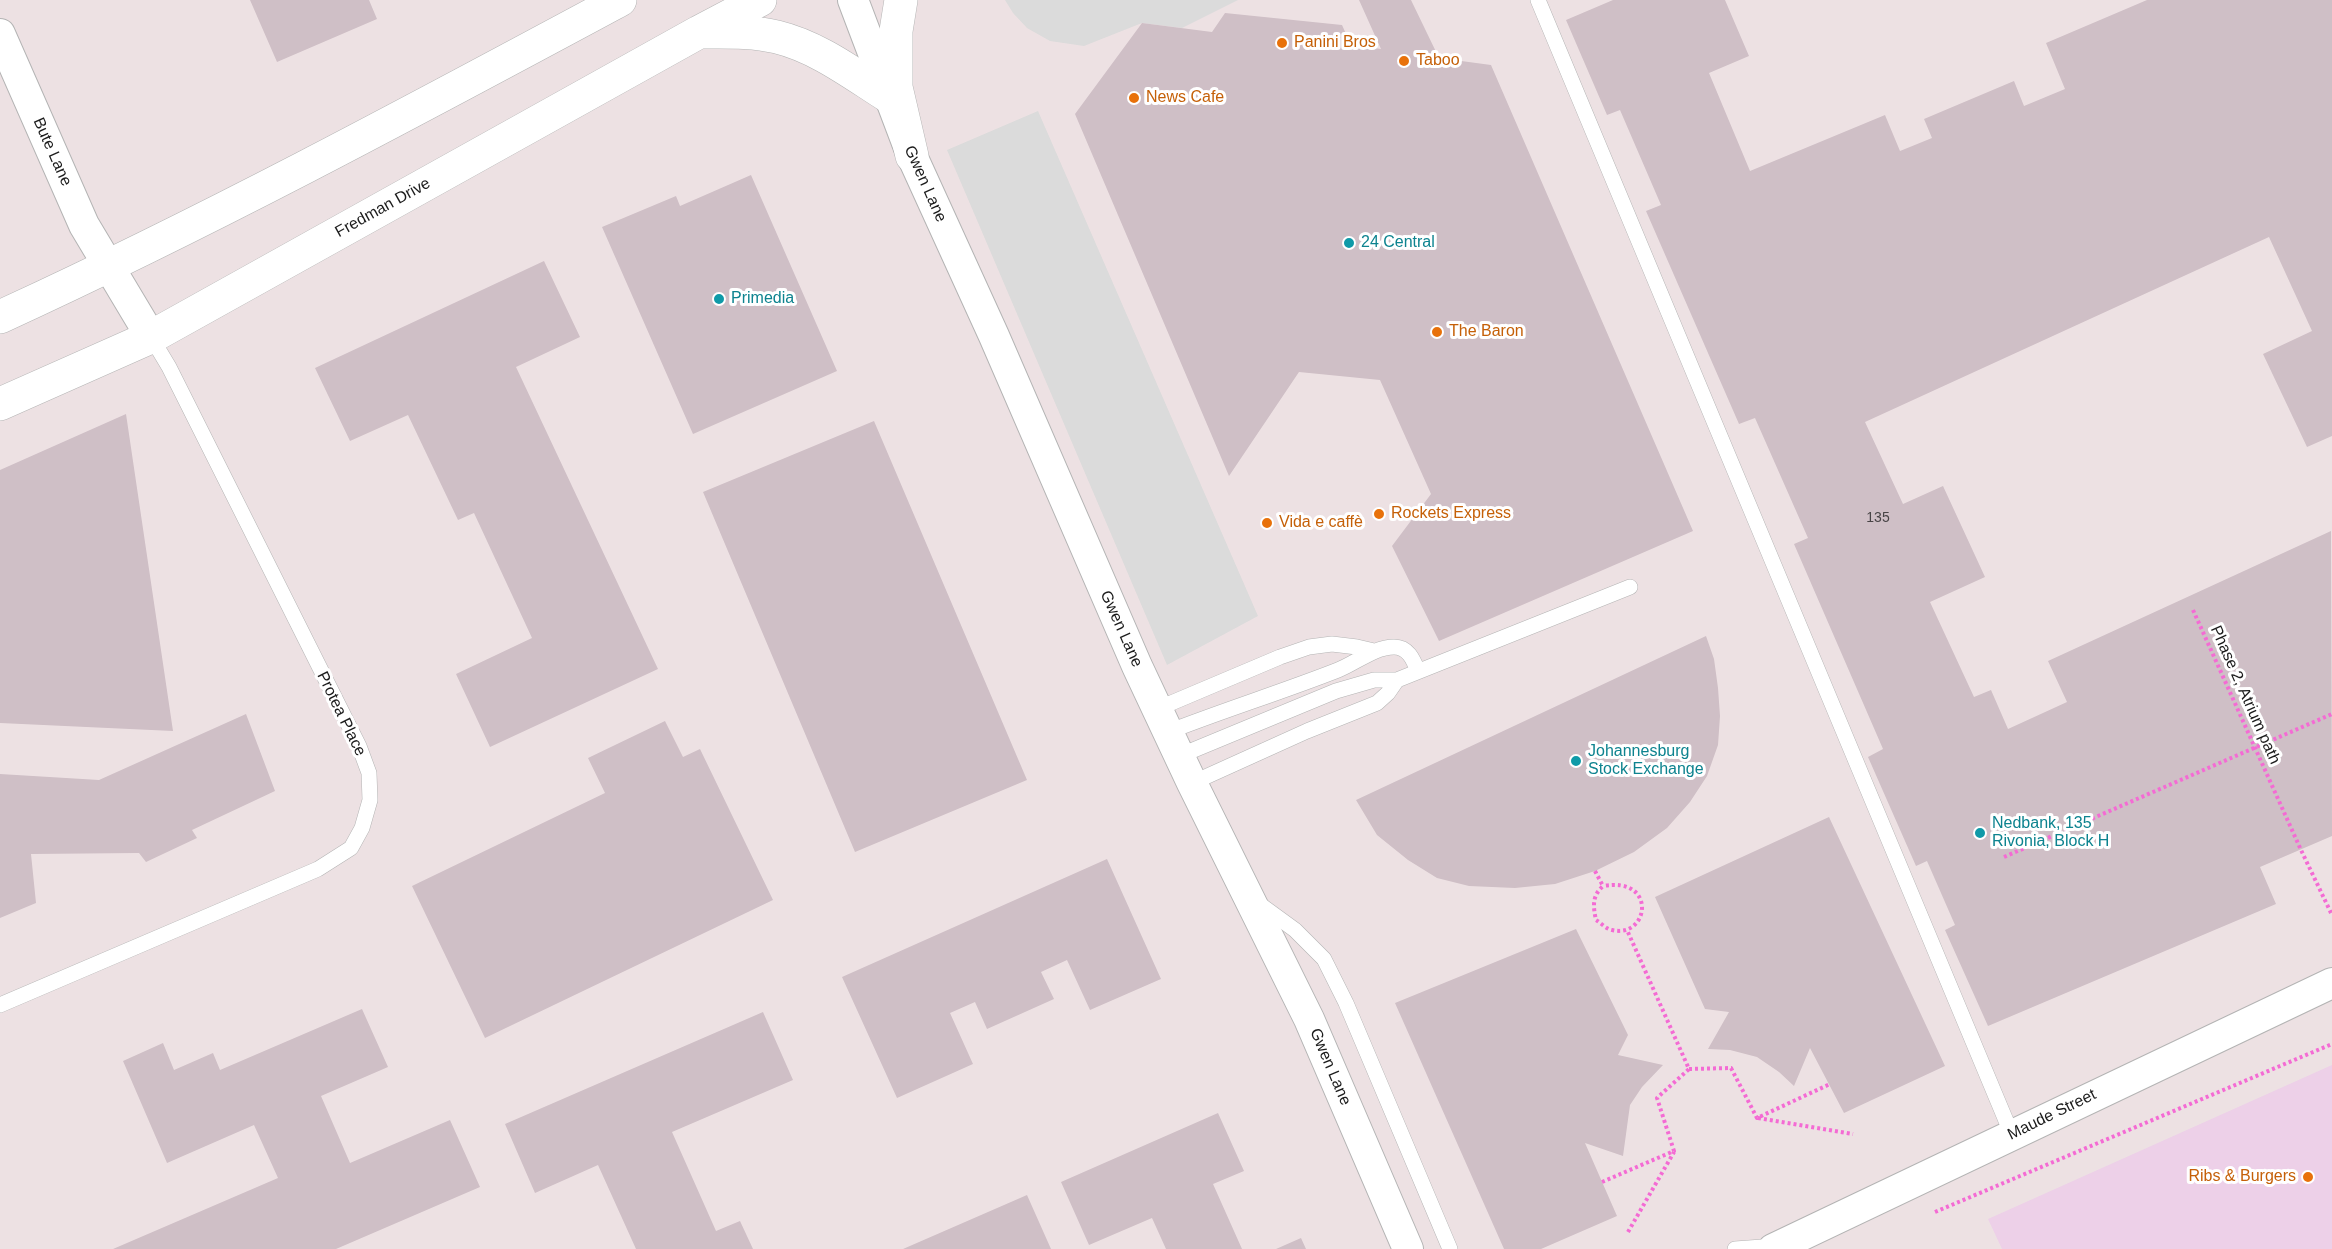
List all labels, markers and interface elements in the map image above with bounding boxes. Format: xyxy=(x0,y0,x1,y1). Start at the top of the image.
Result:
place label: Panini Bros xyxy=(1294,33,1376,53)
marker: Panini Bros xyxy=(1275,36,1289,50)
place label: Taboo xyxy=(1416,51,1460,71)
marker: Taboo xyxy=(1397,54,1411,68)
place label: News Cafe xyxy=(1146,88,1224,108)
marker: News Cafe xyxy=(1127,91,1141,105)
street label: Bute Lane xyxy=(28,115,76,189)
street label: Gwen Lane xyxy=(900,143,950,225)
street label: Fredman Drive xyxy=(332,174,434,242)
place label: 24 Central xyxy=(1361,233,1435,253)
marker: 24 Central xyxy=(1342,236,1356,250)
place label: Primedia xyxy=(731,289,794,309)
marker: Primedia xyxy=(712,292,726,306)
place label: The Baron xyxy=(1449,322,1524,342)
marker: The Baron xyxy=(1430,325,1444,339)
place label: Rockets Express xyxy=(1391,504,1511,524)
marker: Rockets Express xyxy=(1372,507,1386,521)
house number: 135 xyxy=(1866,510,1890,526)
place label: Vida e caffè xyxy=(1279,513,1363,533)
marker: Vida e caffè xyxy=(1260,516,1274,530)
street label: Gwen Lane xyxy=(1096,588,1146,670)
street label: Phase 2, Atrium path xyxy=(2206,623,2284,767)
street label: Protea Place xyxy=(312,669,370,759)
place label: Johannesburg Stock Exchange xyxy=(1588,742,1704,780)
marker: Johannesburg Stock Exchange xyxy=(1569,754,1583,768)
place label: Nedbank, 135 Rivonia, Block H xyxy=(1992,814,2109,852)
marker: Nedbank, 135 Rivonia, Block H xyxy=(1973,826,1987,840)
street label: Gwen Lane xyxy=(1305,1026,1355,1108)
street label: Maude Street xyxy=(2005,1085,2099,1145)
place label: Ribs & Burgers xyxy=(2188,1167,2296,1187)
marker: Ribs & Burgers xyxy=(2301,1170,2315,1184)

